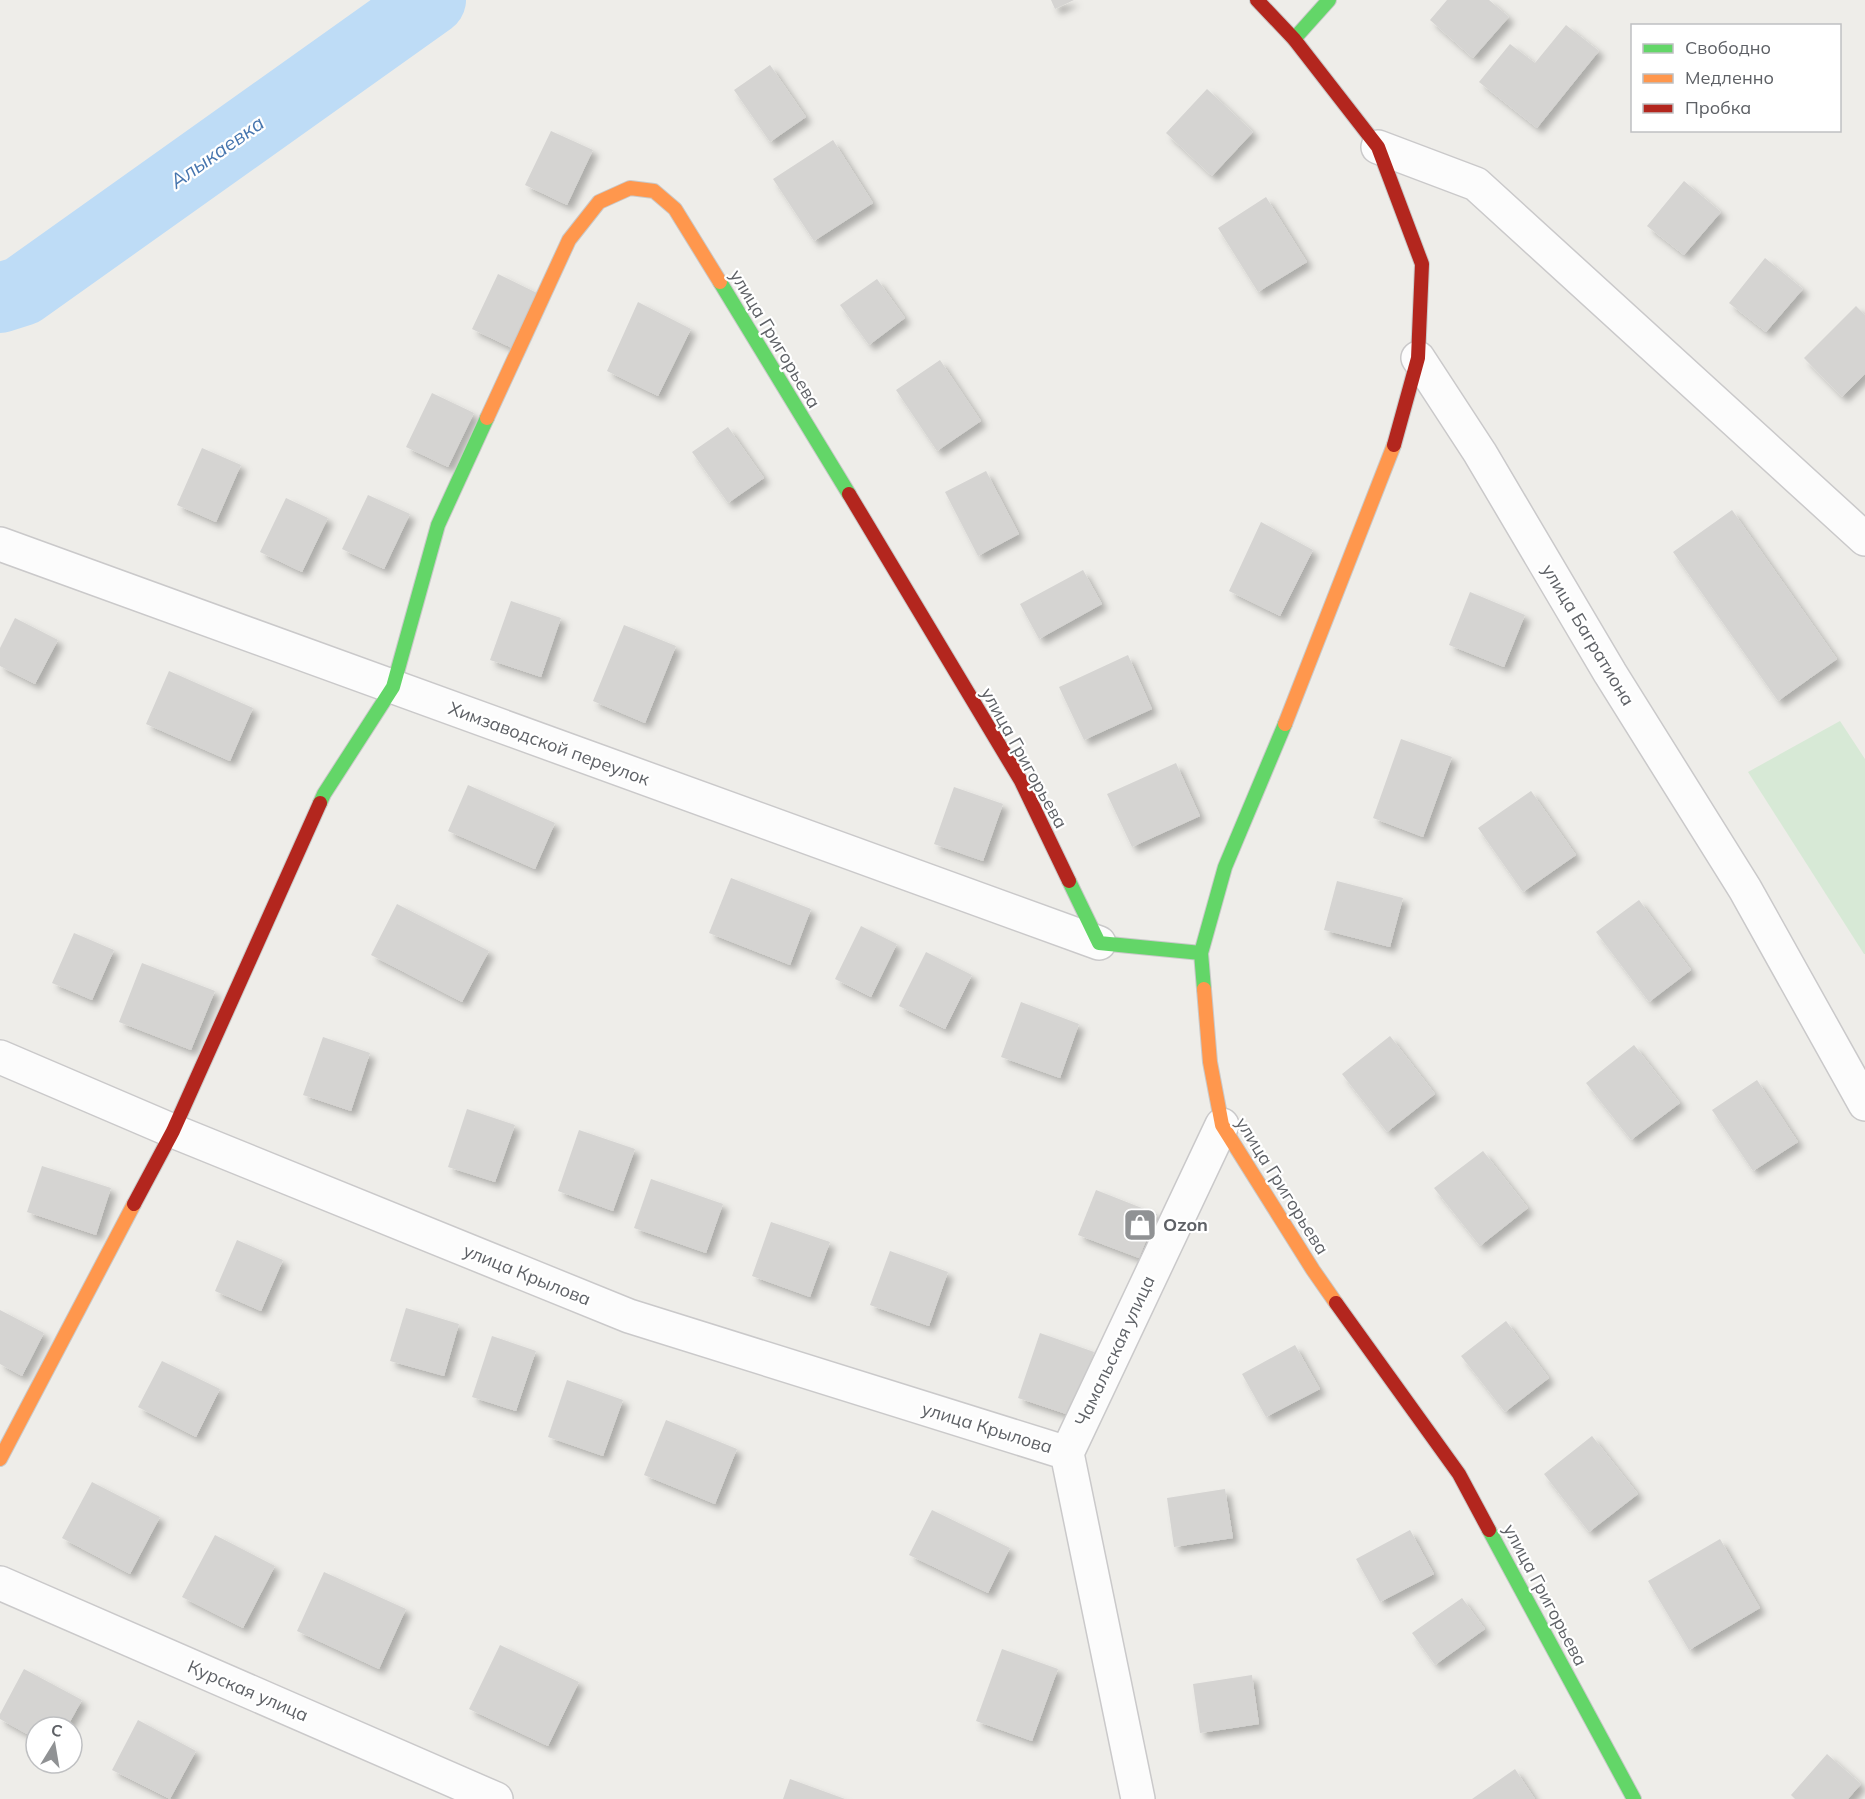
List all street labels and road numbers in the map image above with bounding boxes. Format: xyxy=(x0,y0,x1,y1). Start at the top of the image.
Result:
street label: улица Григорьева xyxy=(725,265,826,412)
street label: улица Багратиона xyxy=(1537,560,1640,710)
street label: улица Григорьева xyxy=(976,683,1073,832)
street label: Химзаводской переулок xyxy=(446,696,653,791)
street label: улица Григорьева xyxy=(1231,1113,1334,1259)
street label: улица Крылова xyxy=(460,1239,594,1311)
street label: Чамальская улица xyxy=(1070,1272,1160,1430)
street label: улица Крылова xyxy=(919,1397,1055,1458)
street label: улица Григорьева xyxy=(1498,1520,1593,1670)
street label: Курская улица xyxy=(184,1655,312,1726)

